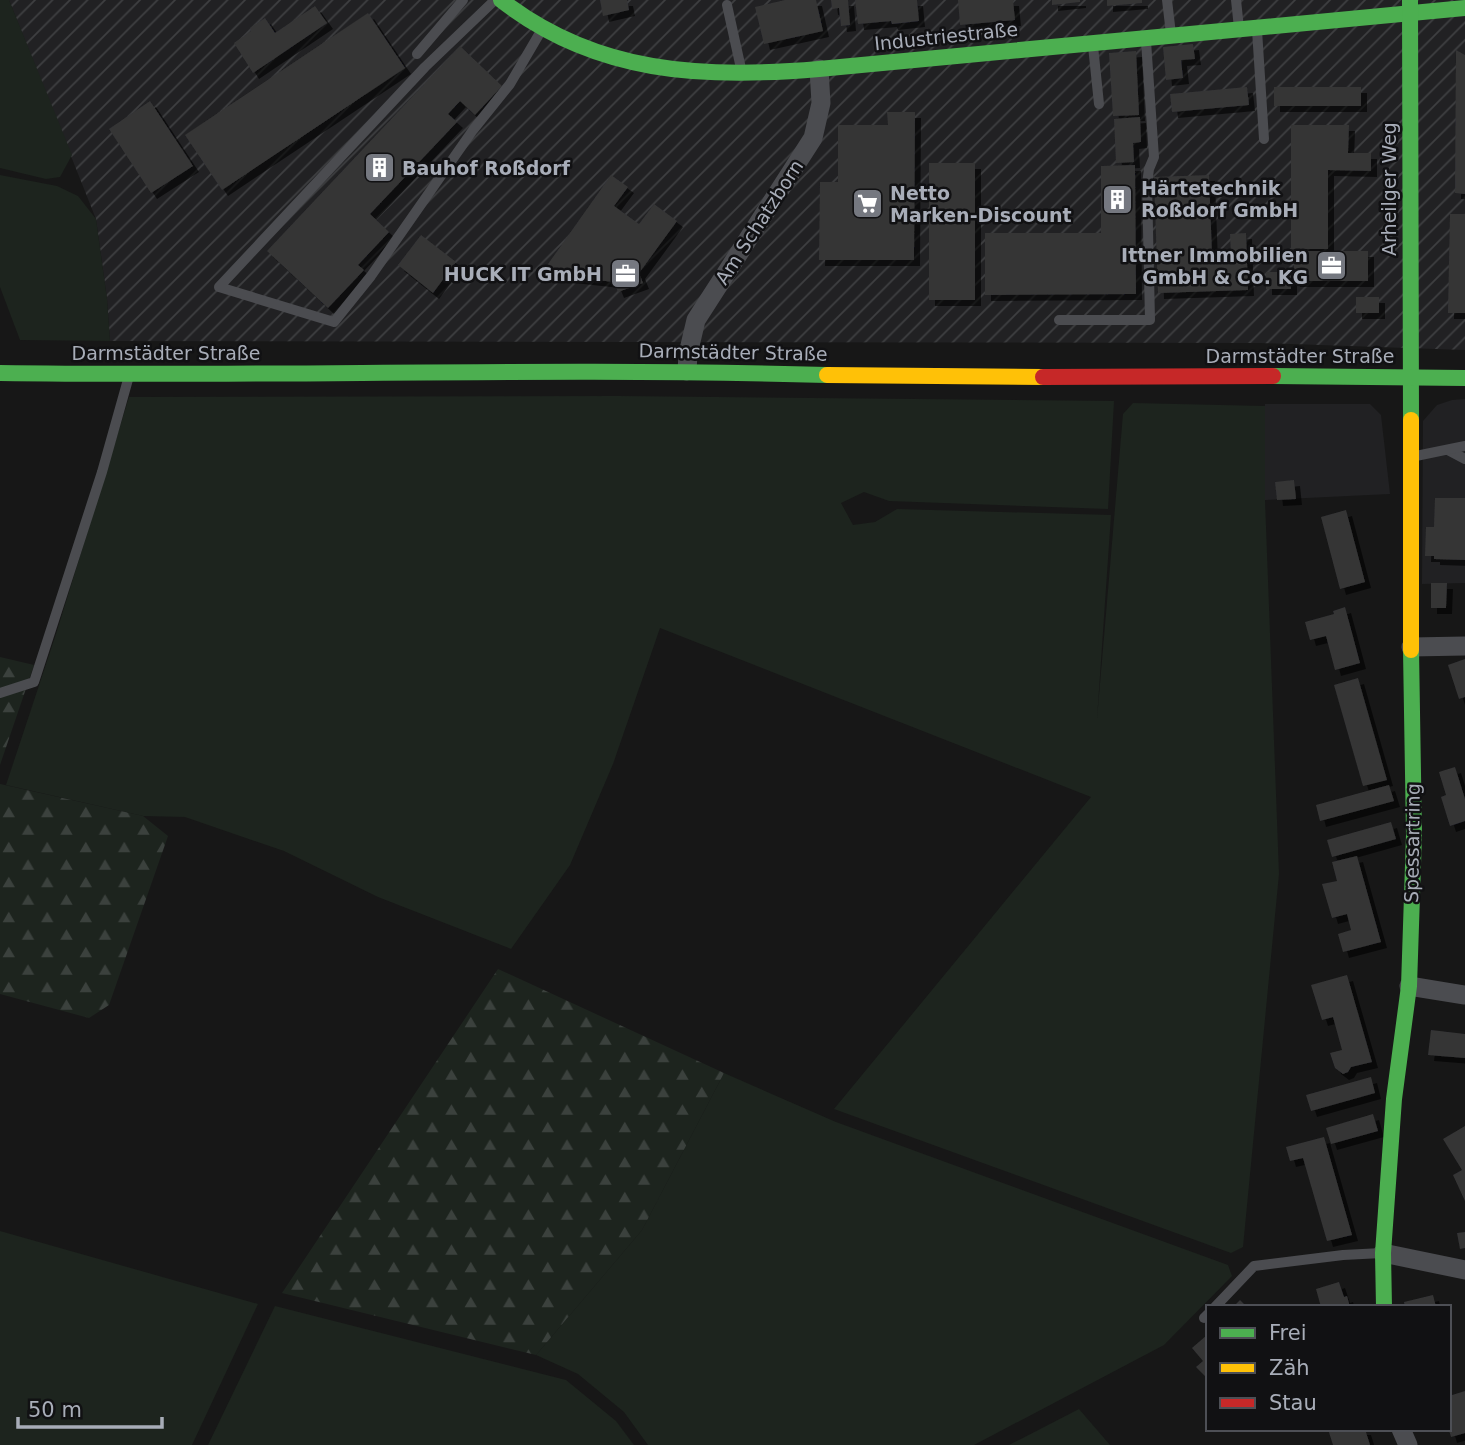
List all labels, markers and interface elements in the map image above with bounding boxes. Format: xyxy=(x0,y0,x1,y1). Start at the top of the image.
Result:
street label: Industriestraße xyxy=(873,18,1019,54)
street label: Arheilger Weg xyxy=(1378,122,1400,256)
building icon: Bauhof Roßdorf xyxy=(362,151,396,185)
street label: Am Schatzborn xyxy=(710,155,808,289)
place label: Bauhof Roßdorf xyxy=(402,157,571,179)
place label: Härtetechnik Roßdorf GmbH xyxy=(1141,177,1298,221)
place label: Netto Marken-Discount xyxy=(890,182,1072,226)
building icon: Härtetechnik Roßdorf GmbH xyxy=(1101,182,1135,216)
supermarket icon: Netto Marken-Discount xyxy=(850,187,884,221)
place label: Ittner Immobilien GmbH & Co. KG xyxy=(1121,244,1308,288)
office icon: Ittner Immobilien GmbH & Co. KG xyxy=(1314,249,1348,283)
office icon: HUCK IT GmbH xyxy=(608,257,642,291)
place label: HUCK IT GmbH xyxy=(444,263,602,285)
street label: Darmstädter Straße xyxy=(638,339,828,365)
street label: Darmstädter Straße xyxy=(72,342,260,364)
street label: Darmstädter Straße xyxy=(1206,345,1394,367)
street label: Spessartring xyxy=(1400,783,1424,903)
legend xyxy=(1206,1305,1451,1431)
text: Frei xyxy=(1269,1321,1306,1345)
text: Zäh xyxy=(1269,1356,1310,1380)
scale bar xyxy=(18,1386,161,1430)
text: Stau xyxy=(1269,1391,1317,1415)
text: 50 m xyxy=(28,1398,82,1422)

